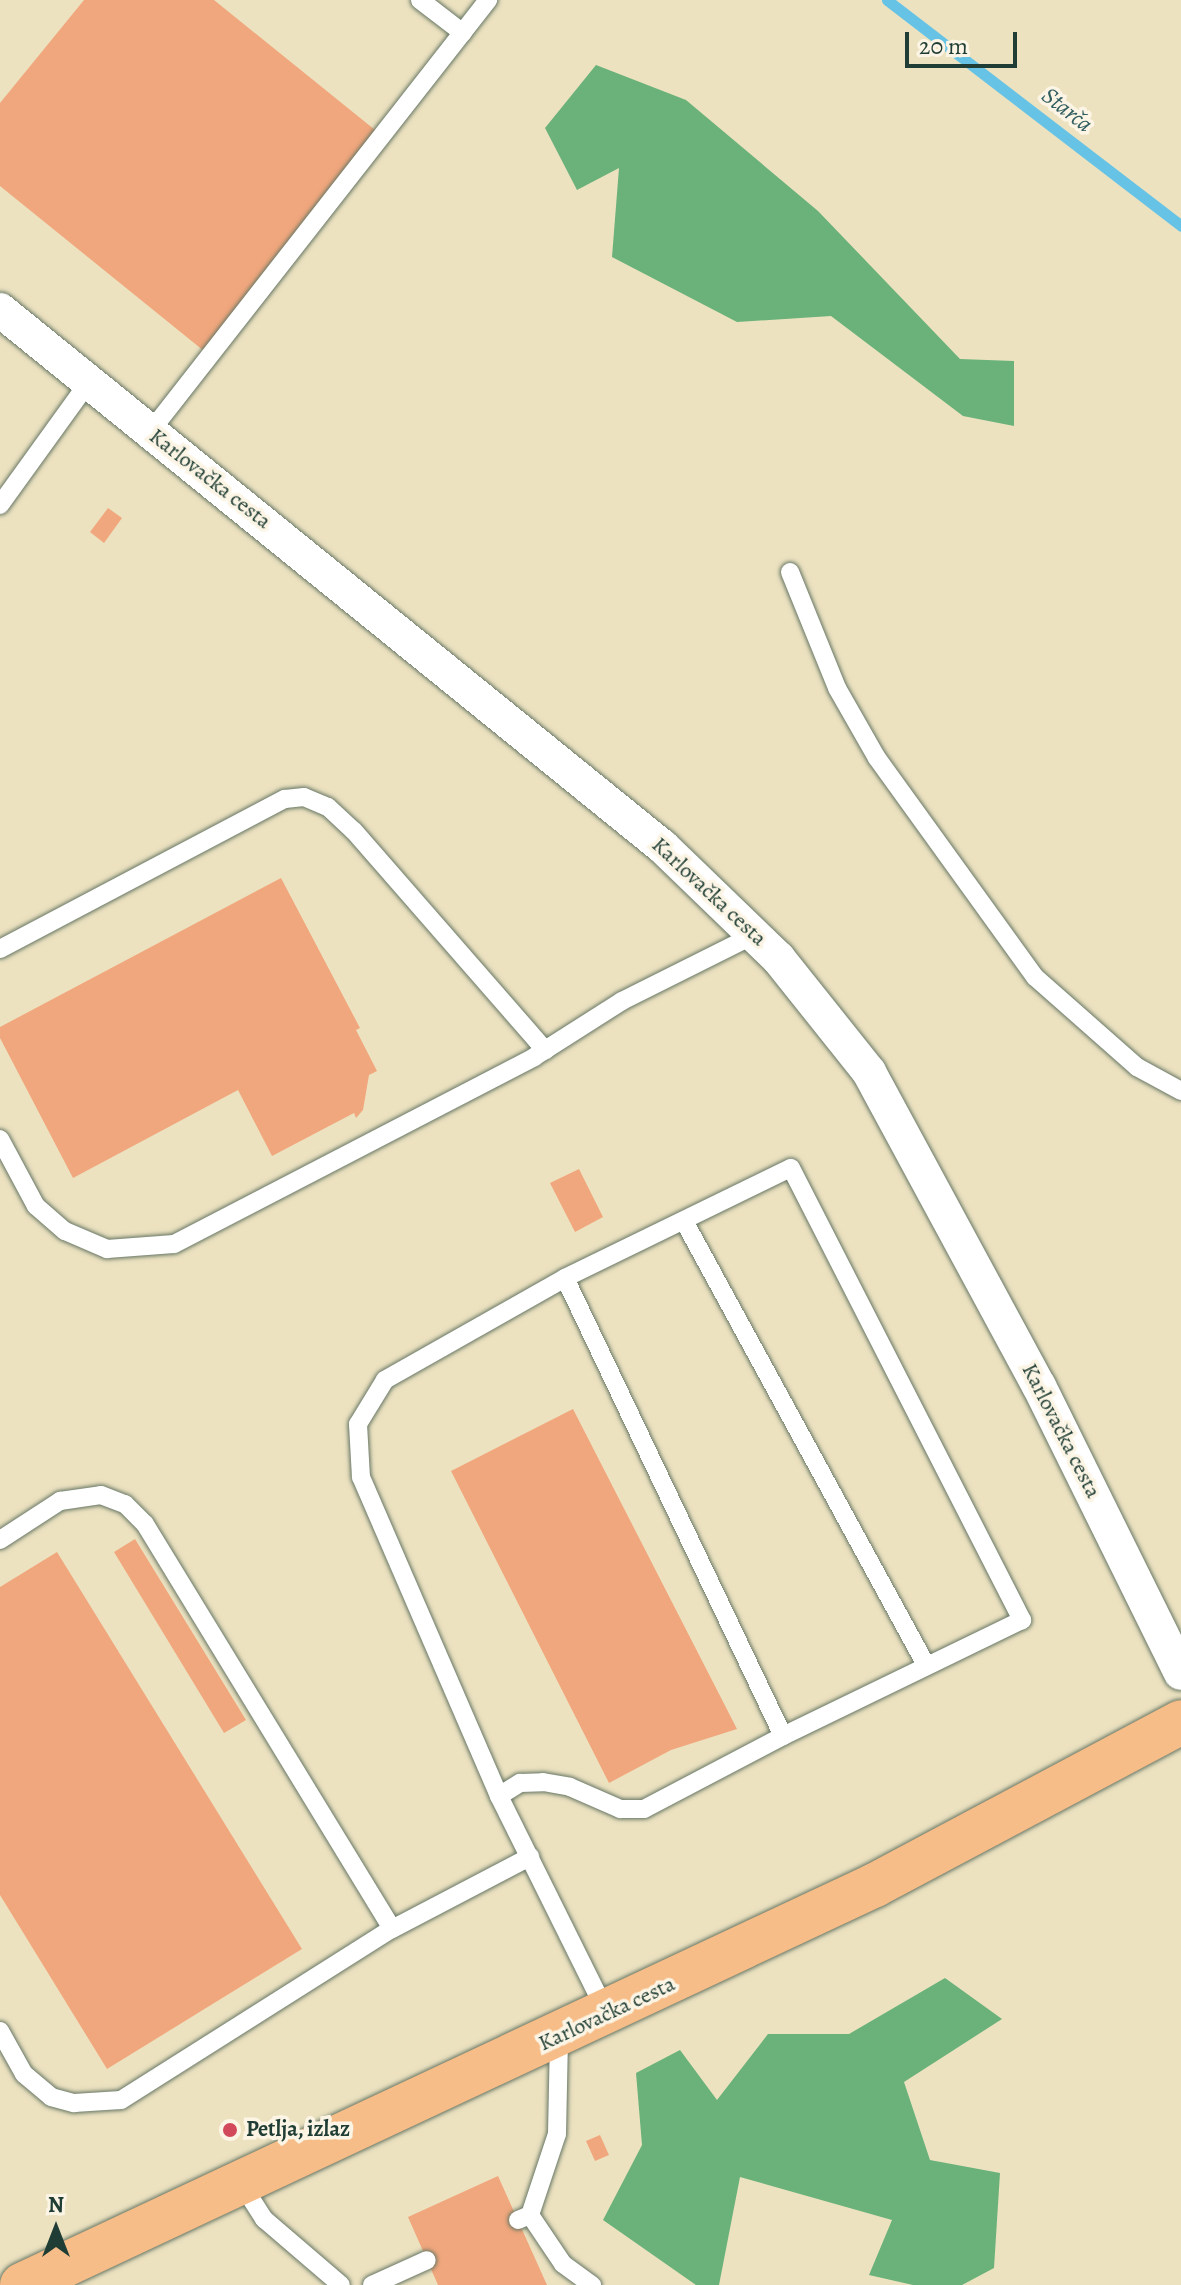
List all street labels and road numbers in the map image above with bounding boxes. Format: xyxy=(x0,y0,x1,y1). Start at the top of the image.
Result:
street label: Karlovačka cesta xyxy=(144,423,276,535)
street label: Karlovačka cesta xyxy=(646,832,772,952)
street label: Karlovačka cesta xyxy=(1016,1359,1106,1503)
street label: Karlovačka cesta xyxy=(535,1971,679,2057)

